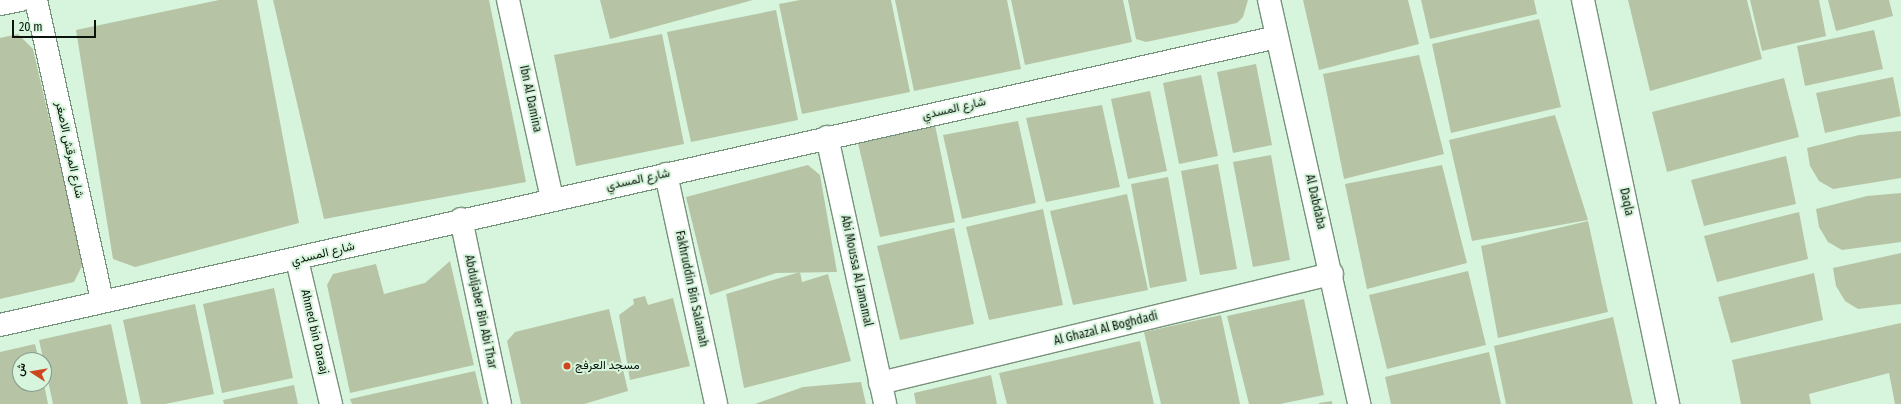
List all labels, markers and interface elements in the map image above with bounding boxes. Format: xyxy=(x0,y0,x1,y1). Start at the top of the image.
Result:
scale bar xyxy=(14,12,98,38)
text: 20 m xyxy=(19,20,43,34)
street label: Ibn Al Damina xyxy=(516,64,544,134)
street label: شارع المسدي xyxy=(921,95,987,123)
street label: شارع المرقش الاصغر xyxy=(52,100,86,200)
street label: شارع المسدي xyxy=(605,166,671,194)
street label: Al Dabdaba xyxy=(1302,173,1328,231)
street label: Daqla xyxy=(1616,187,1636,217)
street label: Abi Moussa Al Jamamal xyxy=(837,214,875,328)
street label: Fakhruddin Bin Salamah xyxy=(672,229,710,349)
street label: شارع المسدي xyxy=(290,239,356,269)
street label: Abduljaber Bin Abi Thar xyxy=(461,254,499,370)
street label: Ahmed bin Daraaj xyxy=(297,288,331,376)
street label: Al Ghazal Al Boghdadi xyxy=(1053,309,1159,349)
north arrow xyxy=(12,352,52,392)
place label: مسجد العرفج xyxy=(575,359,640,373)
marker: مسجد العرفج xyxy=(562,361,572,371)
text: ش xyxy=(13,362,28,377)

